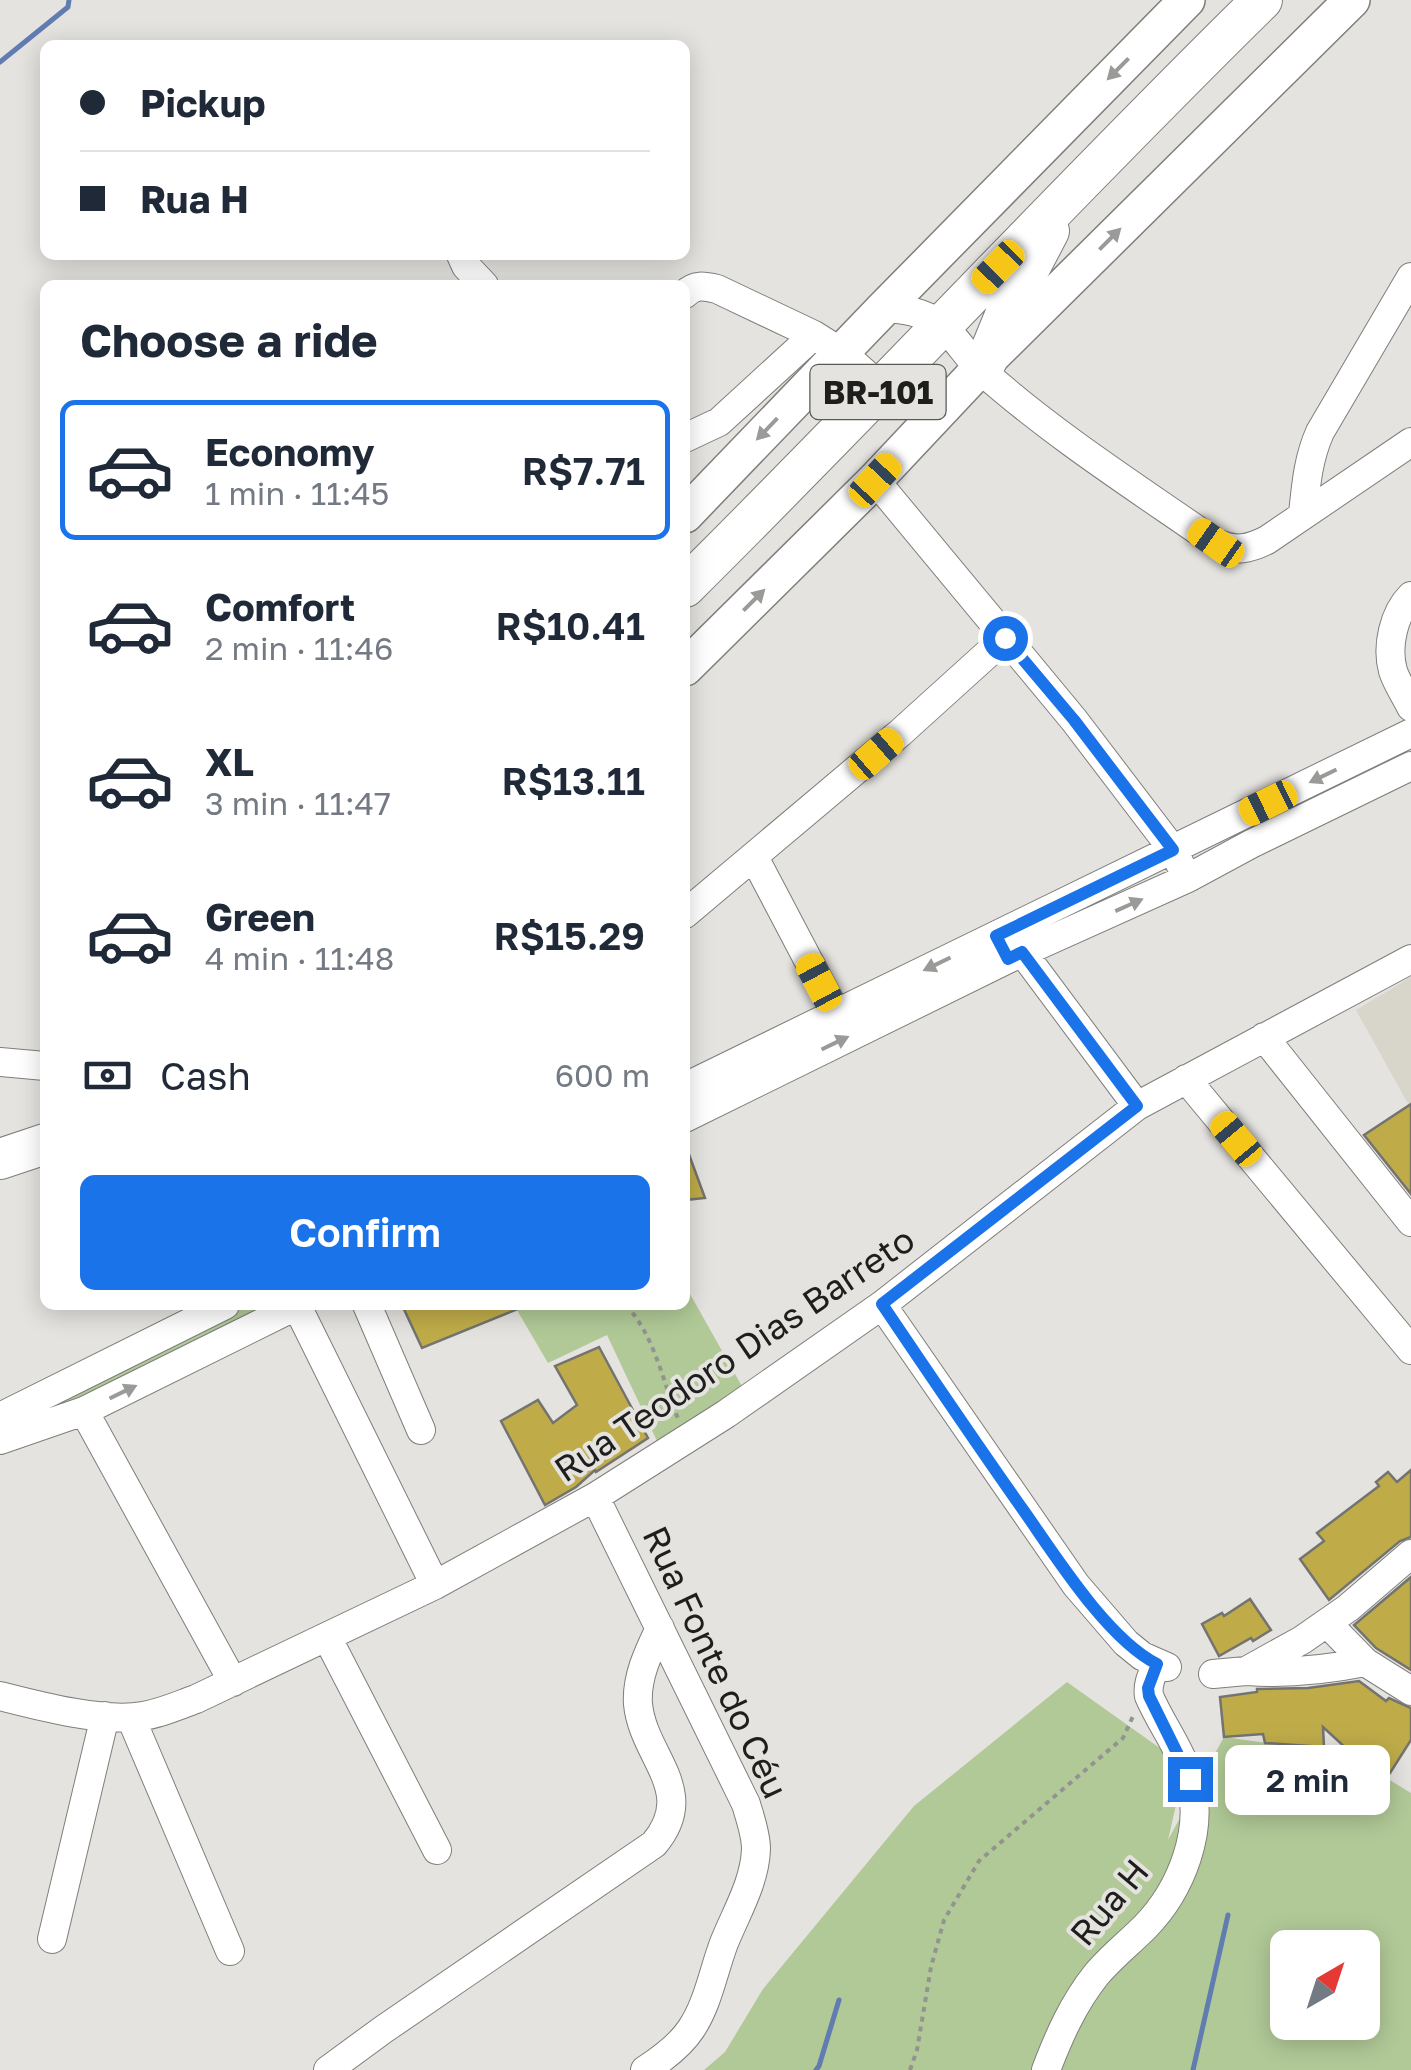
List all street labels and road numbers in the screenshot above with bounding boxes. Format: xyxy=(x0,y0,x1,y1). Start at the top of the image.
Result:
road number: BR-101 xyxy=(810,365,946,419)
street label: Rua Teodoro Dias Barreto xyxy=(546,1218,922,1490)
street label: Rua Fonte do Céu xyxy=(635,1519,797,1805)
street label: Rua H xyxy=(1061,1850,1157,1954)

